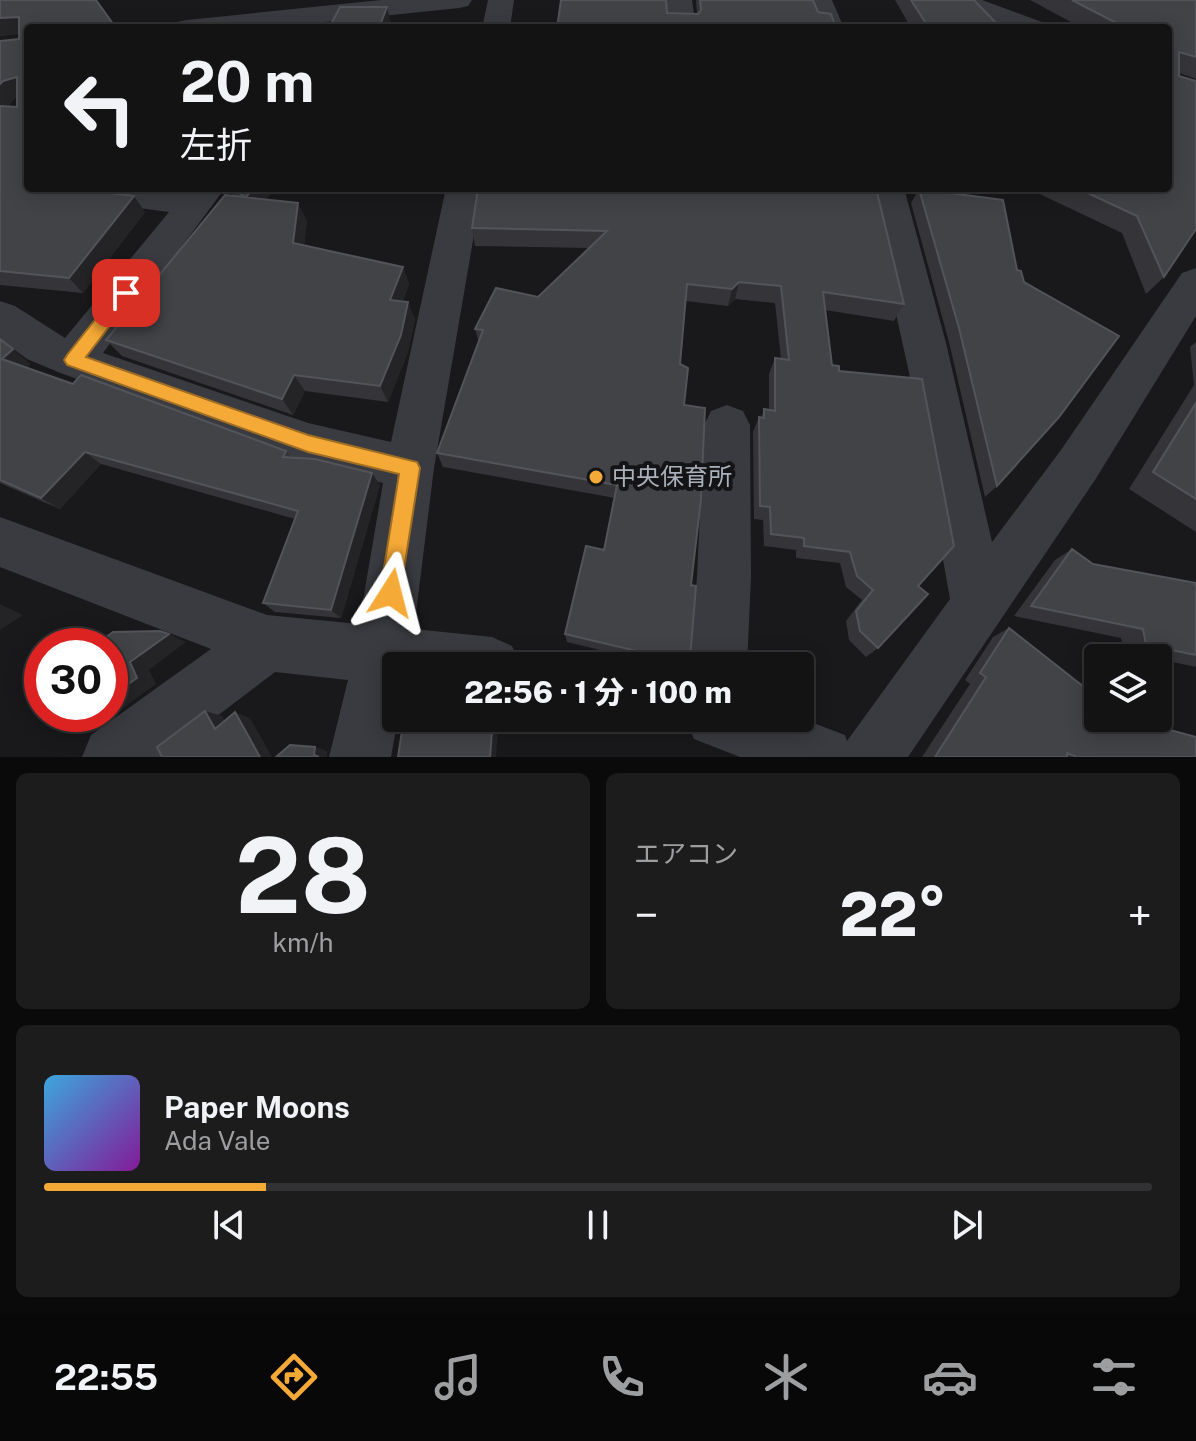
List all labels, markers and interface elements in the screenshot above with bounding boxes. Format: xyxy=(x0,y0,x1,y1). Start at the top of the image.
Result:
text: 20 m xyxy=(180,49,314,115)
icon: left xyxy=(48,56,152,160)
text: 左折 xyxy=(180,124,252,166)
pin xyxy=(92,259,160,327)
icon: arrive xyxy=(104,271,148,315)
place label: 中央保育所 xyxy=(612,462,732,490)
marker: 中央保育所 xyxy=(587,468,605,486)
position arrow xyxy=(349,551,433,635)
speed limit sign: 30 xyxy=(24,628,128,732)
map controls xyxy=(1084,644,1172,732)
button: layers xyxy=(1084,644,1172,732)
text: 22:56 · 1 分 · 100 m xyxy=(464,674,732,710)
text: 28 xyxy=(235,814,371,936)
text: エアコン xyxy=(634,838,738,869)
text: 22° xyxy=(839,879,947,950)
text: − xyxy=(634,889,658,941)
text: + xyxy=(1128,889,1152,941)
text: km/h xyxy=(272,927,334,958)
text: Paper Moons xyxy=(164,1089,350,1125)
text: Ada Vale xyxy=(164,1125,270,1156)
icon: previous xyxy=(207,1203,251,1247)
icon: pause xyxy=(576,1203,620,1247)
icon: next xyxy=(945,1203,989,1247)
icon: directions xyxy=(266,1349,322,1405)
icon: music xyxy=(430,1349,486,1405)
icon: phone xyxy=(594,1349,650,1405)
icon: climate xyxy=(758,1349,814,1405)
icon: car xyxy=(922,1349,978,1405)
icon: filters xyxy=(1086,1349,1142,1405)
text: 22:55 xyxy=(54,1356,158,1398)

